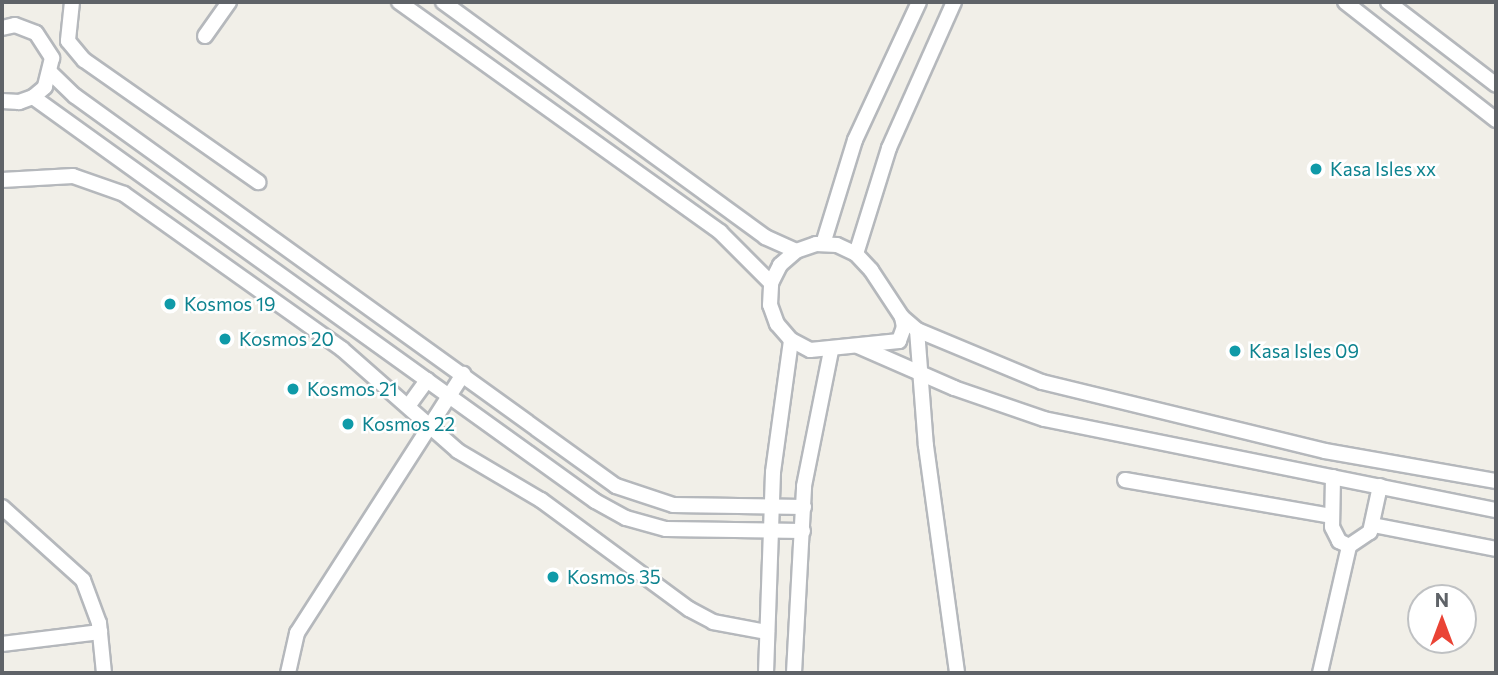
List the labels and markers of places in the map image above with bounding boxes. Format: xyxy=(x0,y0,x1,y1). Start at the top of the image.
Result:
place label: Kasa Isles xx xyxy=(1330,158,1436,180)
marker: Kasa Isles xx xyxy=(1308,161,1324,177)
place label: Kosmos 19 xyxy=(184,293,276,315)
marker: Kosmos 19 xyxy=(162,296,178,312)
place label: Kosmos 20 xyxy=(239,328,334,350)
marker: Kosmos 20 xyxy=(217,331,233,347)
place label: Kasa Isles 09 xyxy=(1249,340,1359,362)
marker: Kasa Isles 09 xyxy=(1227,343,1243,359)
place label: Kosmos 21 xyxy=(307,378,398,400)
marker: Kosmos 21 xyxy=(285,381,301,397)
place label: Kosmos 22 xyxy=(362,413,455,435)
marker: Kosmos 22 xyxy=(340,416,356,432)
place label: Kosmos 35 xyxy=(567,566,661,588)
marker: Kosmos 35 xyxy=(545,569,561,585)

